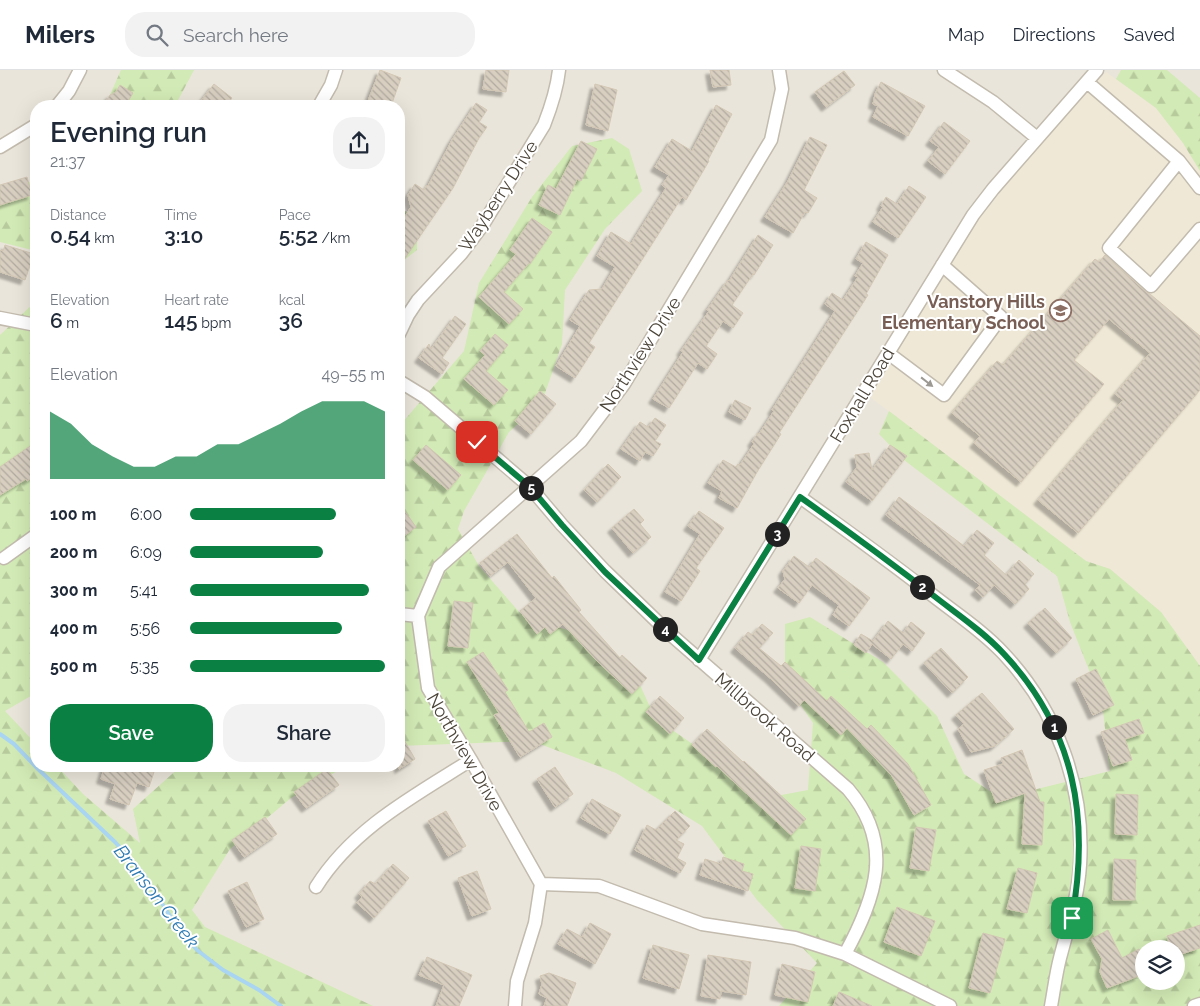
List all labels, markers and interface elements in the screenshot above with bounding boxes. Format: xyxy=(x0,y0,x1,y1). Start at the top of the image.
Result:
search box xyxy=(125,12,475,57)
text: Milers xyxy=(25,20,95,49)
icon: search xyxy=(143,21,171,49)
text: Search here xyxy=(183,24,289,46)
text: Map xyxy=(948,24,984,45)
text: Directions xyxy=(1012,24,1096,45)
text: Saved xyxy=(1124,24,1175,45)
text: Evening run xyxy=(50,116,207,149)
button: share xyxy=(333,117,385,169)
street label: Wayberry Drive xyxy=(454,136,542,256)
text: 21:37 xyxy=(50,152,85,171)
text: Distance xyxy=(50,207,106,223)
text: Time xyxy=(164,207,197,223)
text: Pace xyxy=(279,207,311,223)
text: 0.54 xyxy=(50,223,91,248)
text: 3:10 xyxy=(164,223,203,248)
text: 5:52 xyxy=(279,223,318,248)
text: km xyxy=(91,230,115,246)
text: /km xyxy=(318,230,350,246)
place label: Vanstory Hills Elementary School xyxy=(882,291,1045,333)
text: Elevation xyxy=(50,292,109,308)
text: Heart rate xyxy=(164,292,229,308)
text: kcal xyxy=(279,292,305,308)
street label: Northview Drive xyxy=(595,292,685,415)
school or university icon: Vanstory Hills Elementary School xyxy=(1049,299,1073,323)
text: 6 xyxy=(50,308,63,333)
text: 145 xyxy=(164,308,198,333)
text: 36 xyxy=(279,308,303,333)
text: m xyxy=(63,315,79,331)
text: bpm xyxy=(198,315,231,331)
street label: Foxhall Road xyxy=(826,344,898,446)
text: Elevation xyxy=(50,365,118,384)
text: 49–55 m xyxy=(322,365,385,384)
one-way arrow xyxy=(920,377,933,388)
pin xyxy=(456,421,498,463)
icon: check xyxy=(463,428,491,456)
pin: 5 xyxy=(518,476,544,500)
text: 5 xyxy=(528,480,535,496)
text: 100 m xyxy=(50,505,96,524)
text: 6:00 xyxy=(130,505,162,524)
pin: 3 xyxy=(764,522,790,546)
text: 3 xyxy=(774,526,781,542)
text: 200 m xyxy=(50,543,97,562)
text: 6:09 xyxy=(130,543,162,562)
pin: 2 xyxy=(910,574,934,600)
text: 2 xyxy=(919,579,926,595)
text: 300 m xyxy=(50,581,97,600)
text: 5:41 xyxy=(130,581,157,600)
pin: 4 xyxy=(652,616,678,642)
text: 400 m xyxy=(50,619,98,638)
text: 5:56 xyxy=(130,619,160,638)
text: 4 xyxy=(662,621,670,637)
text: 500 m xyxy=(50,657,97,676)
text: 5:35 xyxy=(130,657,159,676)
street label: Millbrook Road xyxy=(711,668,819,766)
street label: Northview Drive xyxy=(423,689,507,815)
button: Save xyxy=(50,704,213,762)
button: Share xyxy=(223,704,385,762)
pin: 1 xyxy=(1042,714,1066,740)
text: 1 xyxy=(1051,719,1058,735)
water label: Branson Creek xyxy=(110,840,204,952)
pin xyxy=(1051,897,1093,939)
icon: arrive xyxy=(1058,904,1086,932)
map controls xyxy=(1135,940,1185,990)
button: layers xyxy=(1135,940,1185,990)

